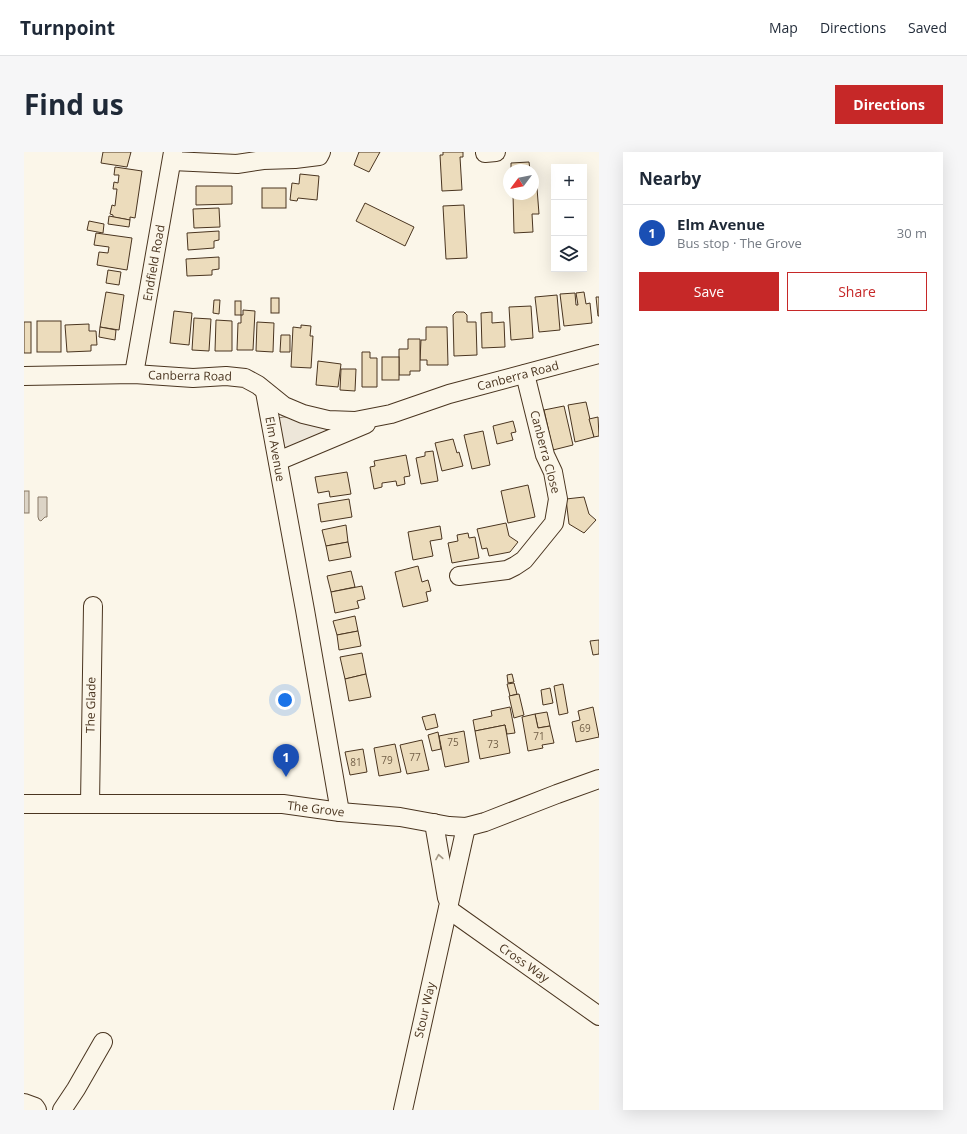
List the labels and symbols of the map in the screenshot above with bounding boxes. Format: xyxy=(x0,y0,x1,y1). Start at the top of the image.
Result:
north arrow xyxy=(503,164,539,200)
street label: Endfield Road xyxy=(138,223,169,302)
street label: Canberra Road xyxy=(475,356,561,395)
street label: Canberra Road xyxy=(148,366,232,385)
street label: Canberra Close xyxy=(526,408,565,496)
street label: Elm Avenue xyxy=(261,415,290,483)
street label: The Glade xyxy=(82,676,99,733)
your location xyxy=(275,690,295,710)
house number: 69 xyxy=(579,721,591,735)
house number: 71 xyxy=(533,729,545,743)
house number: 75 xyxy=(447,735,459,749)
house number: 73 xyxy=(487,737,499,751)
pin: 1 xyxy=(273,744,299,777)
house number: 77 xyxy=(409,750,421,764)
house number: 79 xyxy=(381,753,393,767)
house number: 81 xyxy=(350,755,362,769)
street label: The Grove xyxy=(287,797,346,820)
one-way arrow xyxy=(436,854,444,860)
street label: Cross Way xyxy=(496,939,554,987)
street label: Stour Way xyxy=(410,979,439,1040)

